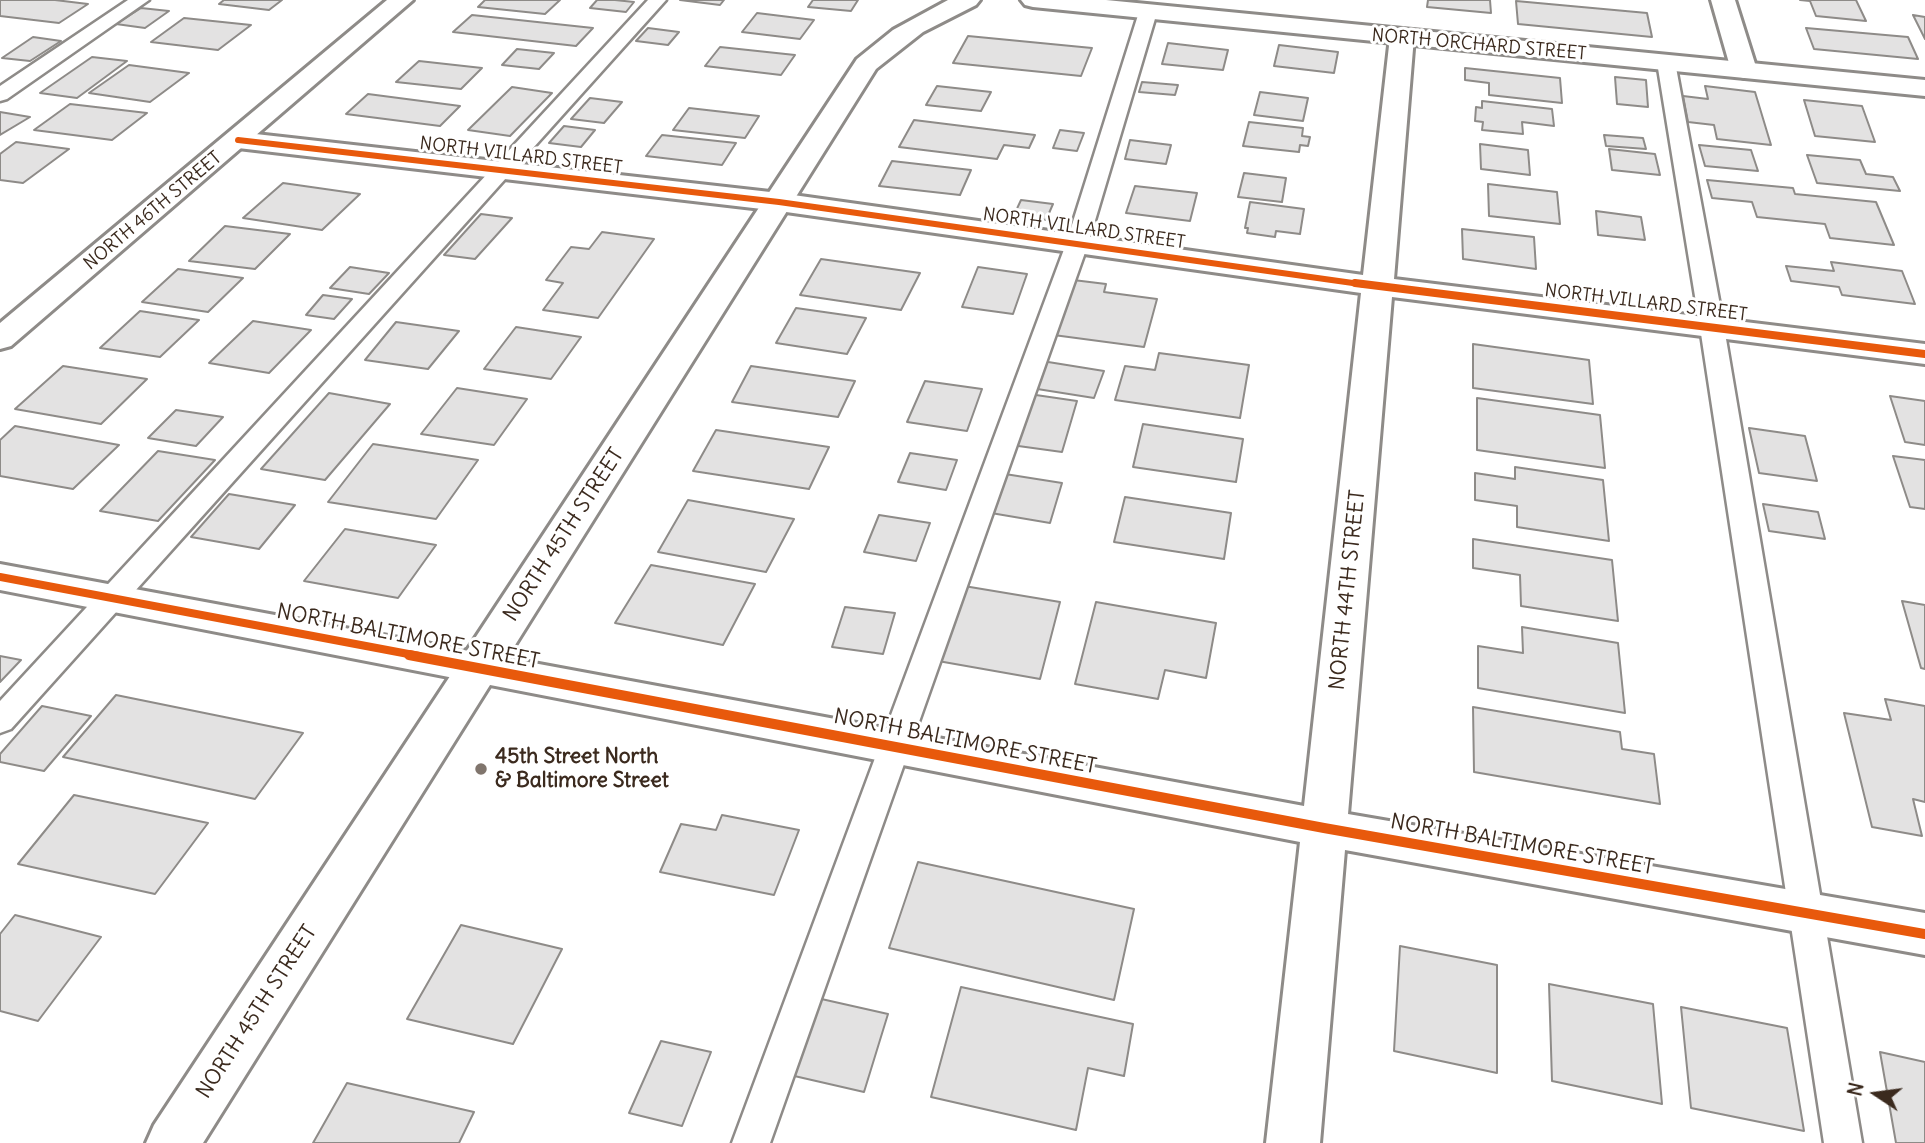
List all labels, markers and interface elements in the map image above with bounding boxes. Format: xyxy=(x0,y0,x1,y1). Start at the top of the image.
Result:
street label: NORTH ORCHARD STREET xyxy=(1371,25,1587,65)
street label: NORTH VILLARD STREET xyxy=(418,133,624,179)
street label: NORTH 46TH STREET xyxy=(80,147,226,275)
street label: NORTH VILLARD STREET xyxy=(981,204,1187,254)
street label: NORTH VILLARD STREET xyxy=(1543,280,1749,326)
street label: NORTH 45TH STREET xyxy=(499,444,629,626)
street label: NORTH 44TH STREET xyxy=(1325,489,1371,691)
street label: NORTH BALTIMORE STREET xyxy=(275,599,541,675)
street label: NORTH BALTIMORE STREET xyxy=(832,704,1098,780)
place label: 45th Street North & Baltimore Street xyxy=(495,744,669,794)
marker: 45th Street North & Baltimore Street xyxy=(473,761,489,777)
street label: NORTH BALTIMORE STREET xyxy=(1388,809,1656,881)
street label: NORTH 45TH STREET xyxy=(192,921,322,1103)
north arrow xyxy=(1841,1059,1911,1129)
text: N xyxy=(1842,1080,1869,1098)

